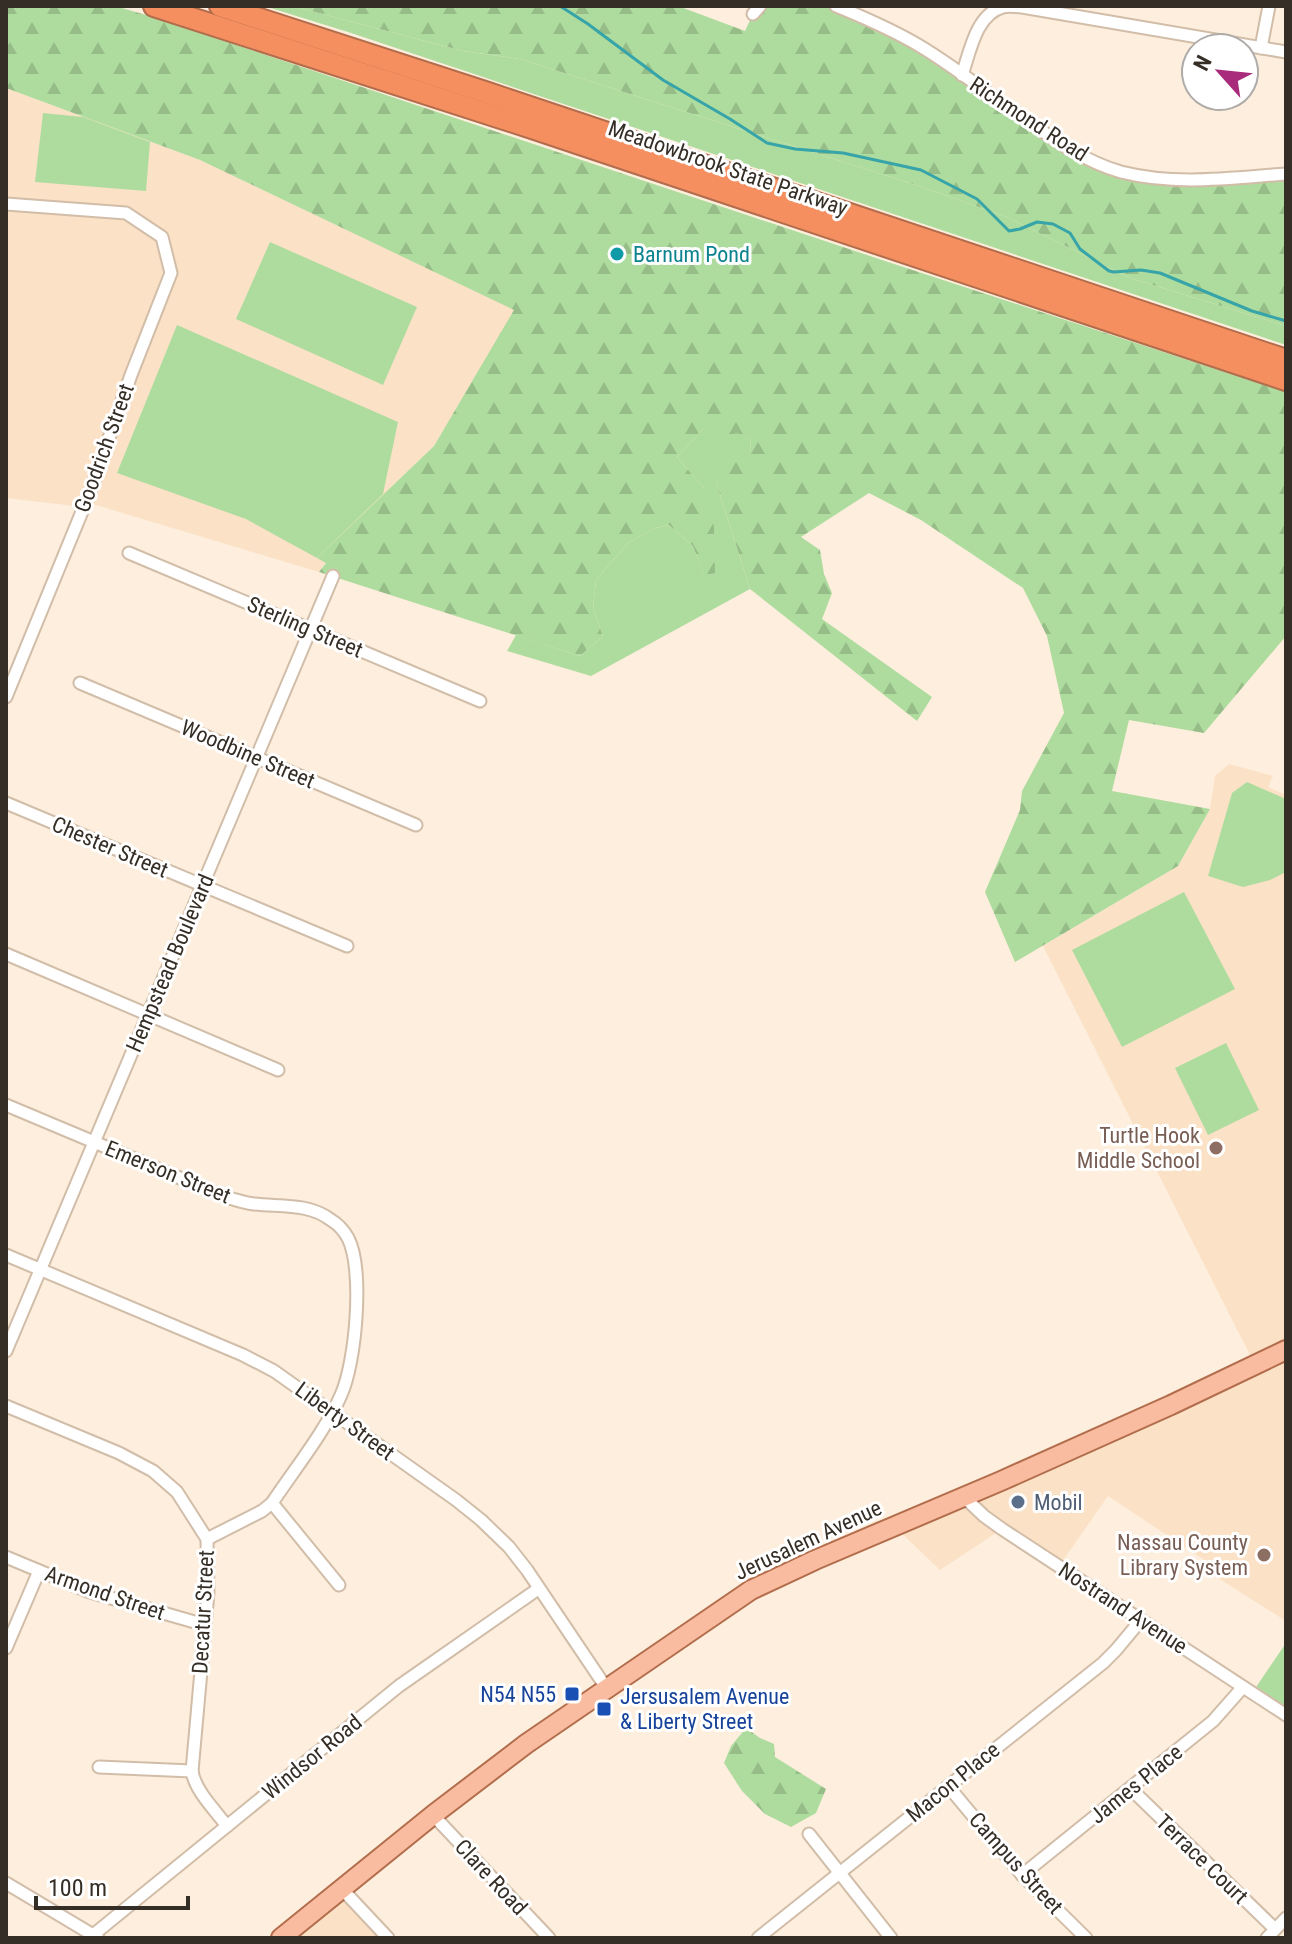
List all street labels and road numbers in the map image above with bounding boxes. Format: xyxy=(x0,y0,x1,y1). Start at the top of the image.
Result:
street label: Richmond Road xyxy=(965,72,1093,166)
street label: Meadowbrook State Parkway xyxy=(605,115,851,221)
street label: Goodrich Street xyxy=(69,380,139,516)
street label: Sterling Street xyxy=(243,591,367,663)
street label: Woodbine Street xyxy=(177,715,319,793)
street label: Chester Street xyxy=(48,811,172,883)
street label: Hempstead Boulevard xyxy=(121,870,219,1056)
street label: Emerson Street xyxy=(102,1136,234,1208)
street label: Liberty Street xyxy=(291,1377,399,1465)
street label: Jerusalem Avenue xyxy=(731,1495,885,1585)
street label: Decatur Street xyxy=(187,1549,219,1675)
street label: Nostrand Avenue xyxy=(1054,1557,1192,1659)
street label: Armond Street xyxy=(42,1561,168,1625)
street label: Windsor Road xyxy=(257,1709,367,1805)
street label: Macon Place xyxy=(901,1737,1005,1827)
street label: James Place xyxy=(1085,1739,1187,1829)
street label: Campus Street xyxy=(964,1807,1068,1919)
street label: Terrace Court xyxy=(1151,1809,1253,1909)
street label: Clare Road xyxy=(450,1834,532,1920)

